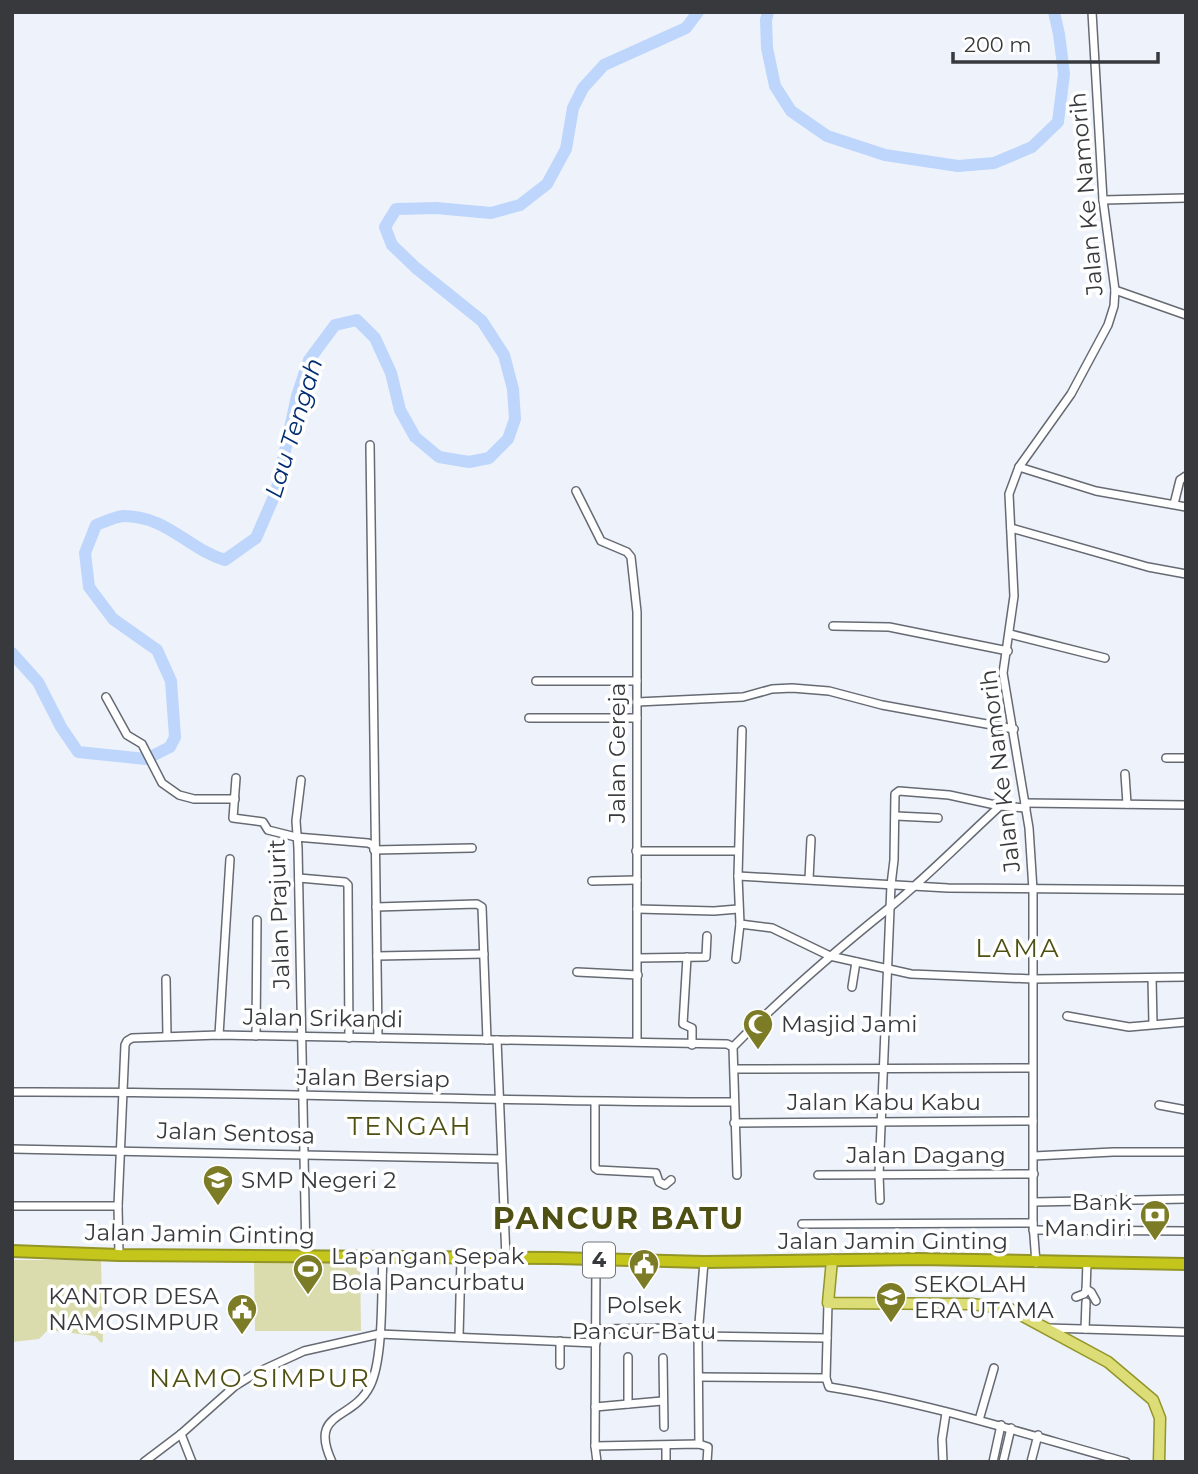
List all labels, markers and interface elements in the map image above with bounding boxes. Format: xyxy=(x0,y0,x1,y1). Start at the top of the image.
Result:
scale bar xyxy=(953,21,1158,65)
text: 200 m xyxy=(964,32,1031,57)
street label: Jalan Ke Namorih xyxy=(1063,91,1109,298)
water label: Lau Tengah xyxy=(258,354,329,501)
street label: Jalan Ke Namorih xyxy=(974,668,1026,875)
street label: Jalan Gereja xyxy=(603,683,631,824)
street label: Jalan Prajurit xyxy=(262,838,296,991)
district label: LAMA xyxy=(975,932,1061,964)
street label: Jalan Srikandi xyxy=(242,1003,403,1033)
mosque icon: Masjid Jami xyxy=(741,1007,775,1051)
place label: Masjid Jami xyxy=(781,1010,918,1038)
street label: Jalan Bersiap xyxy=(295,1063,450,1093)
street label: Jalan Kabu Kabu xyxy=(786,1088,981,1116)
district label: TENGAH xyxy=(347,1110,473,1142)
street label: Jalan Sentosa xyxy=(155,1116,316,1150)
street label: Jalan Dagang xyxy=(845,1141,1006,1169)
school or university icon: SMP Negeri 2 xyxy=(201,1163,235,1207)
place label: SMP Negeri 2 xyxy=(241,1166,396,1194)
place label: Bank Mandiri xyxy=(1044,1188,1132,1242)
bank icon: Bank Mandiri xyxy=(1138,1198,1172,1242)
district label: PANCUR BATU xyxy=(493,1200,745,1237)
street label: Jalan Jamin Ginting xyxy=(84,1218,315,1250)
street label: Jalan Jamin Ginting xyxy=(777,1227,1008,1255)
place label: Lapangan Sepak Bola Pancurbatu xyxy=(331,1242,525,1296)
road number: 4 xyxy=(583,1242,615,1278)
public building icon: Polsek Pancur Batu xyxy=(627,1247,661,1291)
sports icon: Lapangan Sepak Bola Pancurbatu xyxy=(291,1252,325,1296)
place label: SEKOLAH ERA UTAMA xyxy=(914,1270,1054,1324)
school or university icon: SEKOLAH ERA UTAMA xyxy=(874,1280,908,1324)
place label: KANTOR DESA NAMOSIMPUR xyxy=(48,1282,219,1336)
place label: Polsek Pancur Batu xyxy=(572,1291,716,1345)
public building icon: KANTOR DESA NAMOSIMPUR xyxy=(225,1292,259,1336)
district label: NAMO SIMPUR xyxy=(149,1362,371,1394)

